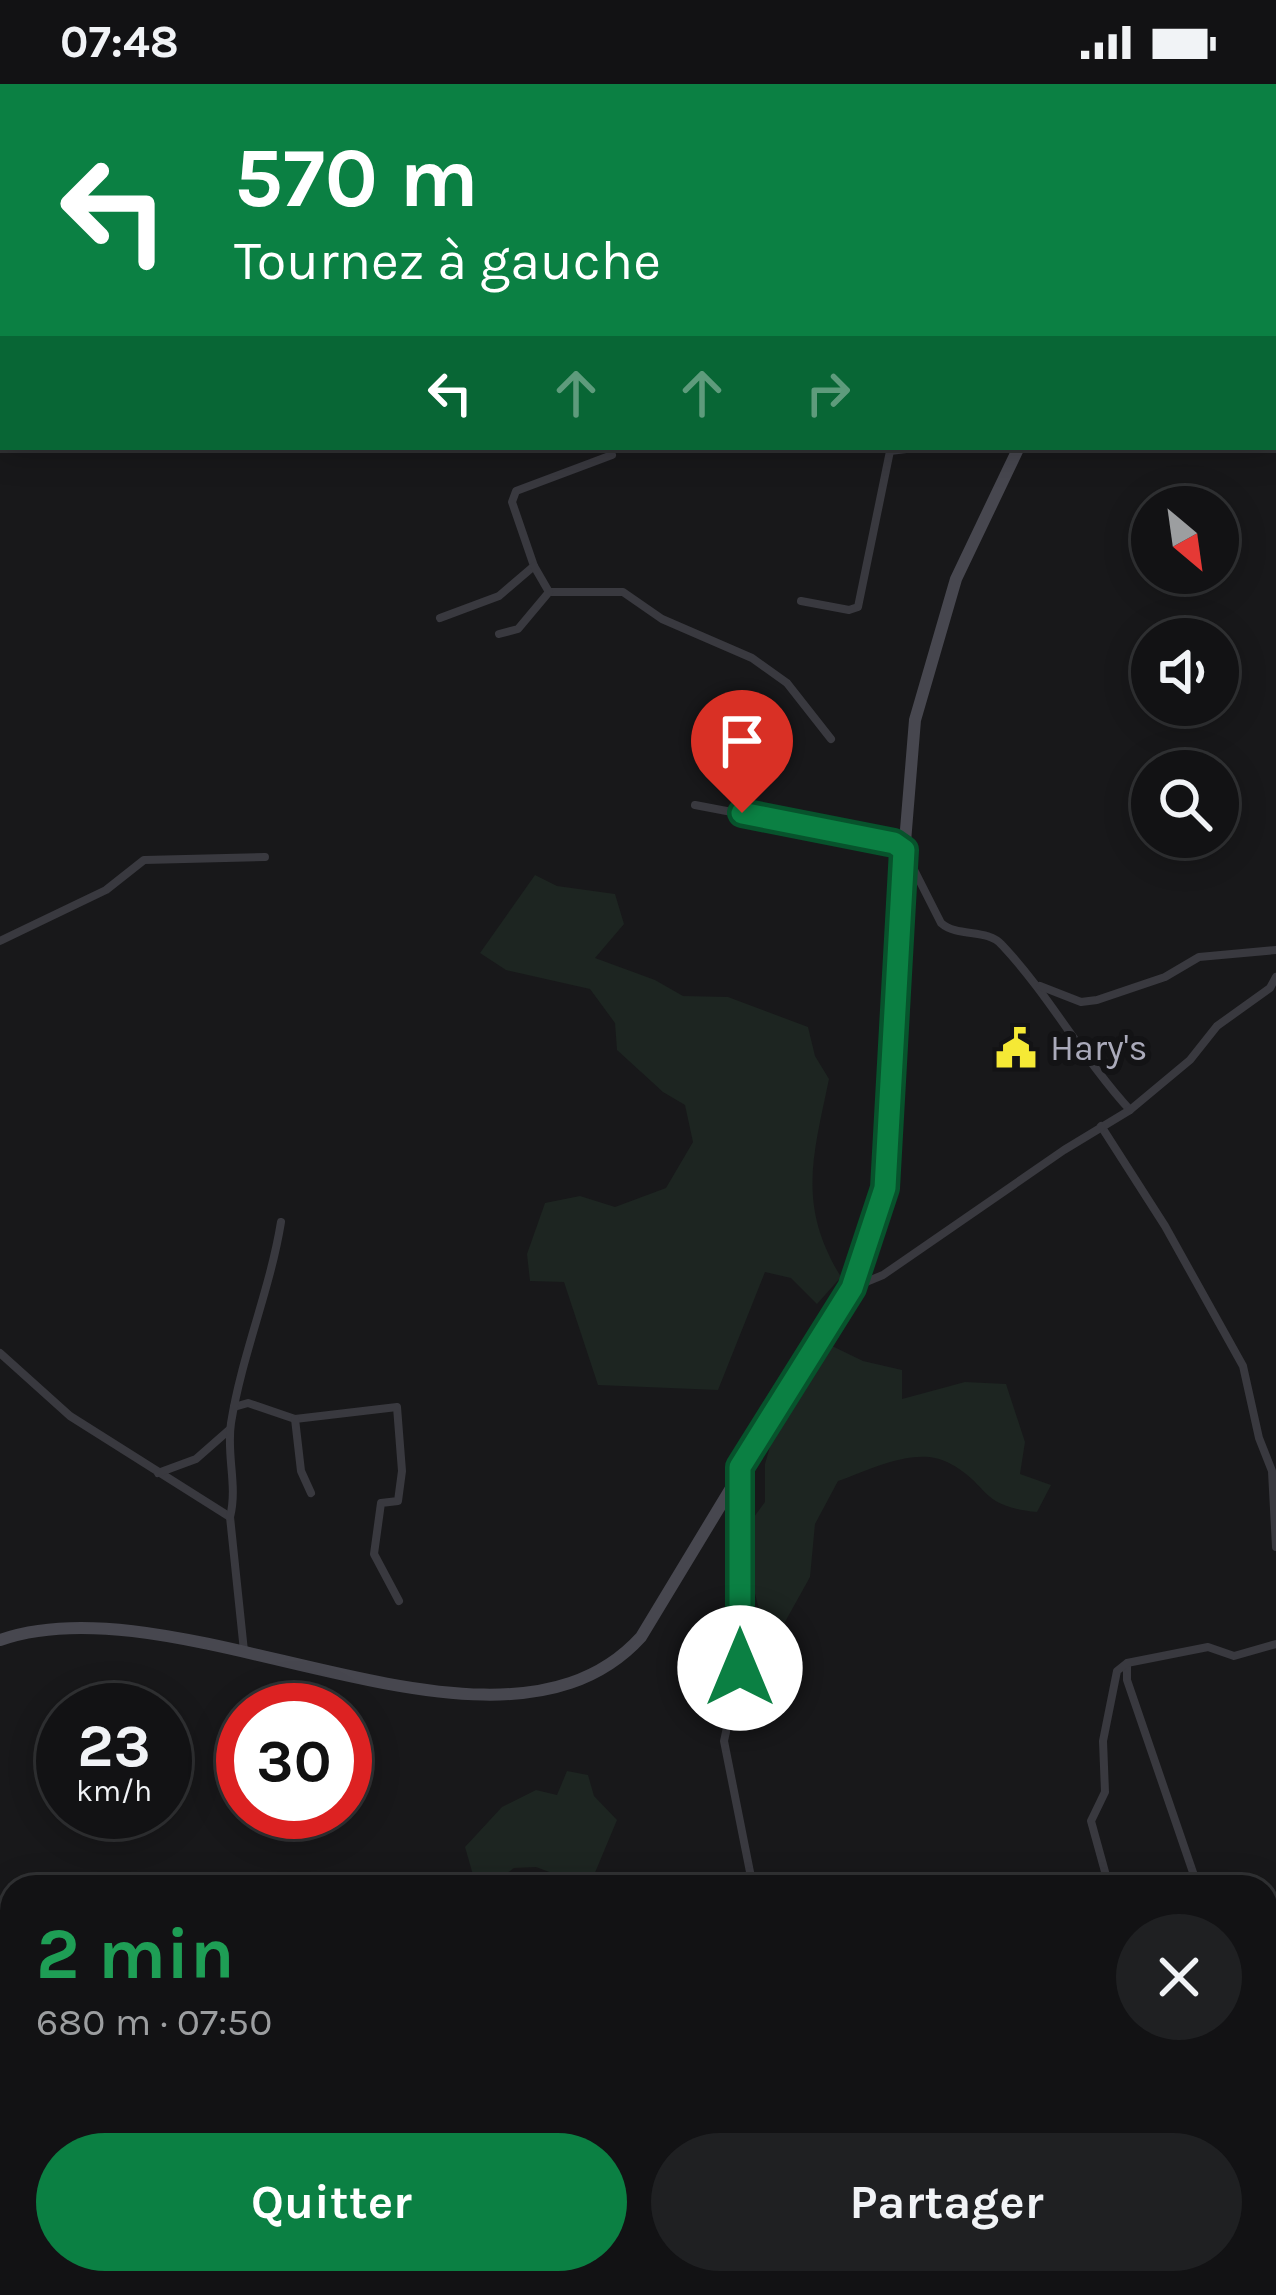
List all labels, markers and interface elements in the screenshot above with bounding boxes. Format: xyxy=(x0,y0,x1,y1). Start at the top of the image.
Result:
text: 07:48 xyxy=(60,16,179,68)
text: 570 m xyxy=(234,129,479,227)
icon: left xyxy=(36,132,192,288)
text: Tournez à gauche xyxy=(234,229,661,293)
icon: left xyxy=(417,360,483,426)
icon: ahead xyxy=(543,360,609,426)
icon: ahead xyxy=(669,360,735,426)
icon: right xyxy=(795,360,861,426)
north arrow xyxy=(1131,486,1239,594)
map controls xyxy=(1131,486,1239,858)
button: sound xyxy=(1131,618,1239,726)
pin xyxy=(691,690,793,813)
icon: arrive xyxy=(709,708,775,774)
button: search xyxy=(1131,750,1239,858)
public building icon: Hary's xyxy=(993,1025,1039,1071)
place label: Hary's xyxy=(1050,1027,1147,1069)
position arrow xyxy=(677,1605,803,1731)
speed limit sign: 30 xyxy=(216,1683,372,1839)
text: 23 xyxy=(77,1711,151,1781)
text: km/h xyxy=(76,1773,152,1809)
text: 2 min xyxy=(36,1912,235,1996)
button: close xyxy=(1116,1914,1242,2040)
text: 680 m · 07:50 xyxy=(36,1999,272,2045)
button: Quitter xyxy=(36,2133,627,2271)
button: Partager xyxy=(651,2133,1242,2271)

